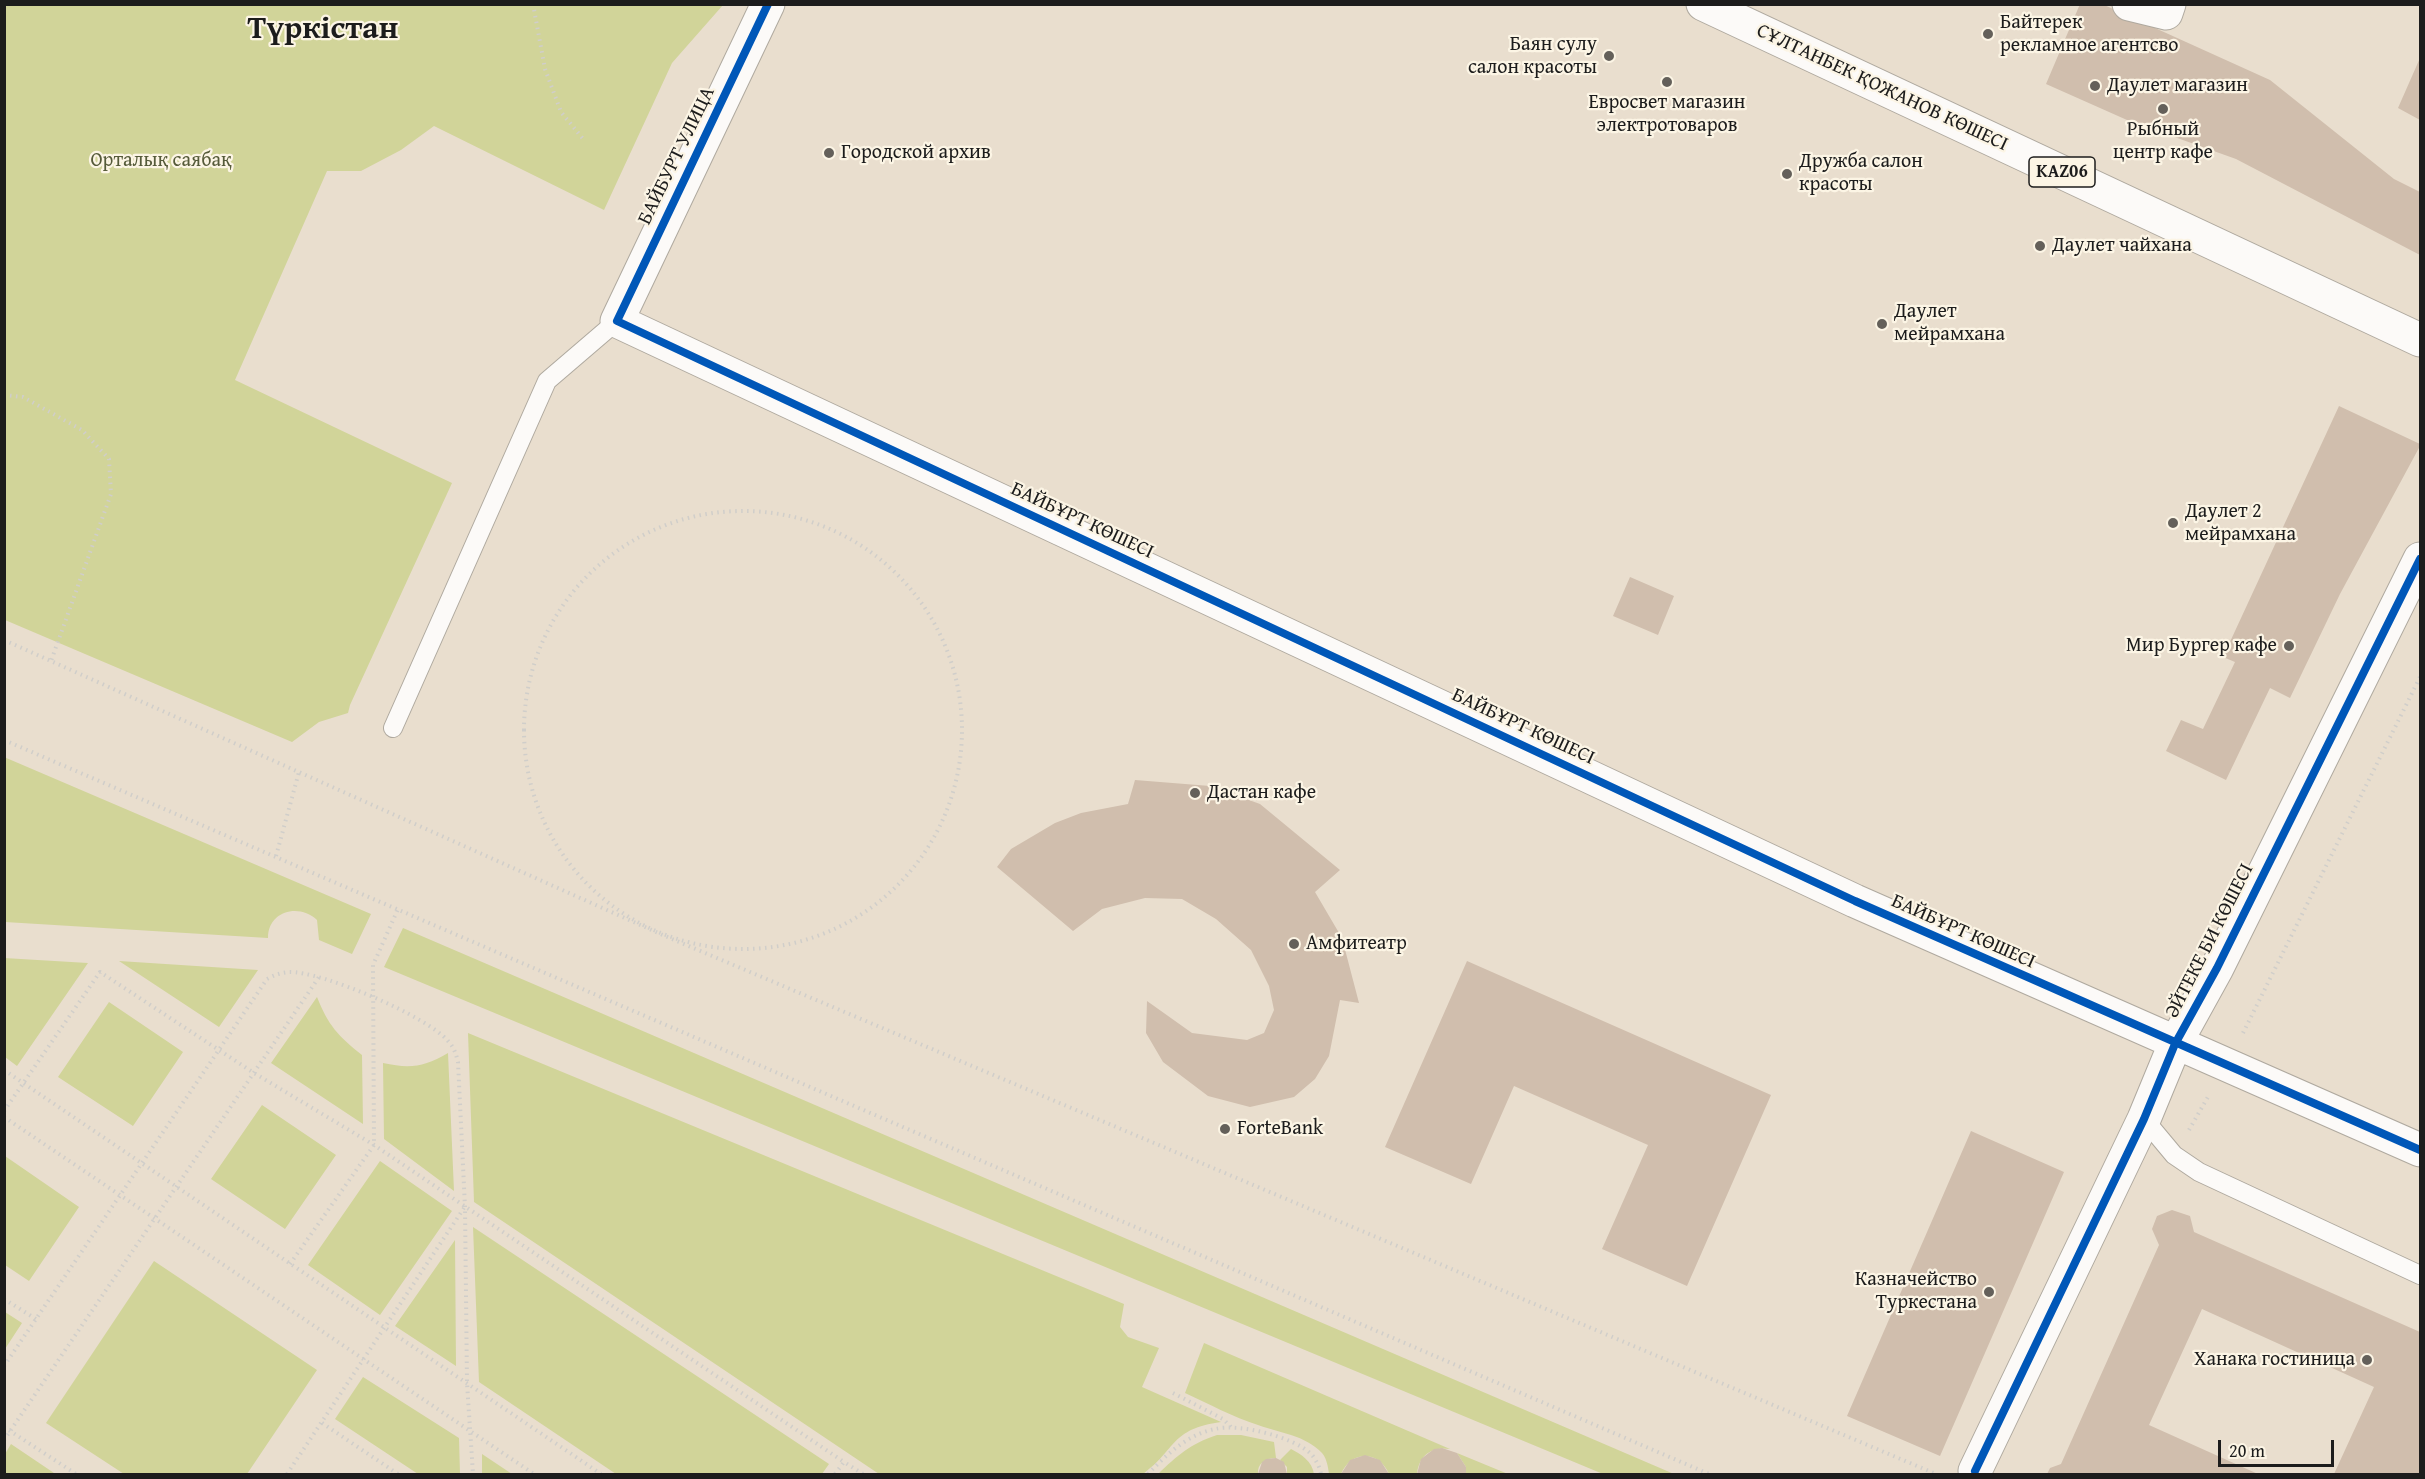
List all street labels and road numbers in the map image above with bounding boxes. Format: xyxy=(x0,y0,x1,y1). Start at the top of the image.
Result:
street label: СҰЛТАНБЕК ҚОЖАНОВ КӨШЕСІ xyxy=(1753,19,2011,157)
street label: БАЙБУРТ УЛИЦА xyxy=(633,83,721,229)
road number: KАZ06 xyxy=(2029,157,2095,187)
street label: БАЙБҰРТ КӨШЕСІ xyxy=(1007,477,1157,565)
street label: БАЙБҰРТ КӨШЕСІ xyxy=(1448,683,1598,771)
street label: ӘЙТЕКЕ БИ КӨШЕСІ xyxy=(2161,860,2259,1022)
street label: БАЙБҰРТ КӨШЕСІ xyxy=(1887,890,2039,974)

